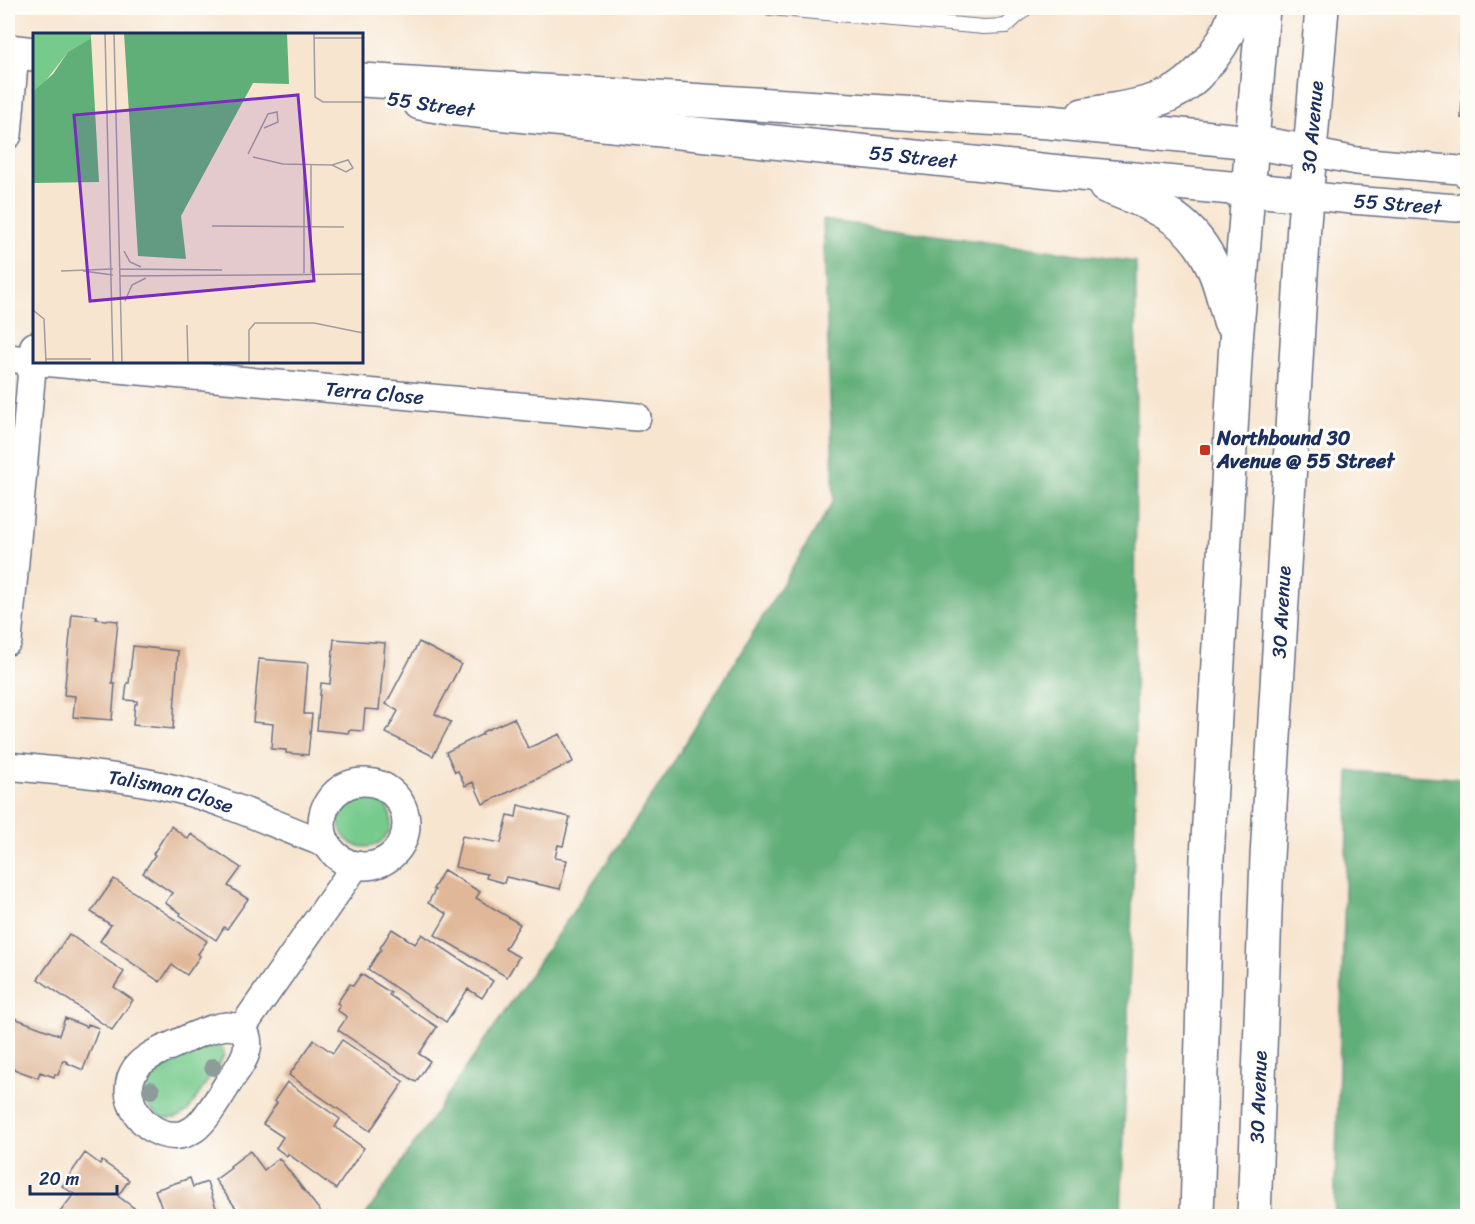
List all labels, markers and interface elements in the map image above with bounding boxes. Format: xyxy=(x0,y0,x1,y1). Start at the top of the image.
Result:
inset map xyxy=(33,33,363,363)
street label: 30 Avenue xyxy=(1291,79,1334,175)
street label: 55 Street xyxy=(385,81,478,128)
street label: 55 Street xyxy=(867,135,959,179)
street label: 55 Street xyxy=(1352,183,1444,225)
street label: Terra Close xyxy=(324,371,425,415)
place label: Northbound 30 Avenue @ 55 Street xyxy=(1216,421,1396,479)
marker: Northbound 30 Avenue @ 55 Street xyxy=(1198,443,1212,457)
street label: 30 Avenue xyxy=(1262,564,1301,659)
street label: Talisman Close xyxy=(106,760,238,824)
street label: 30 Avenue xyxy=(1239,1050,1278,1144)
scale bar xyxy=(30,1158,117,1196)
text: 20 m xyxy=(39,1163,79,1195)

